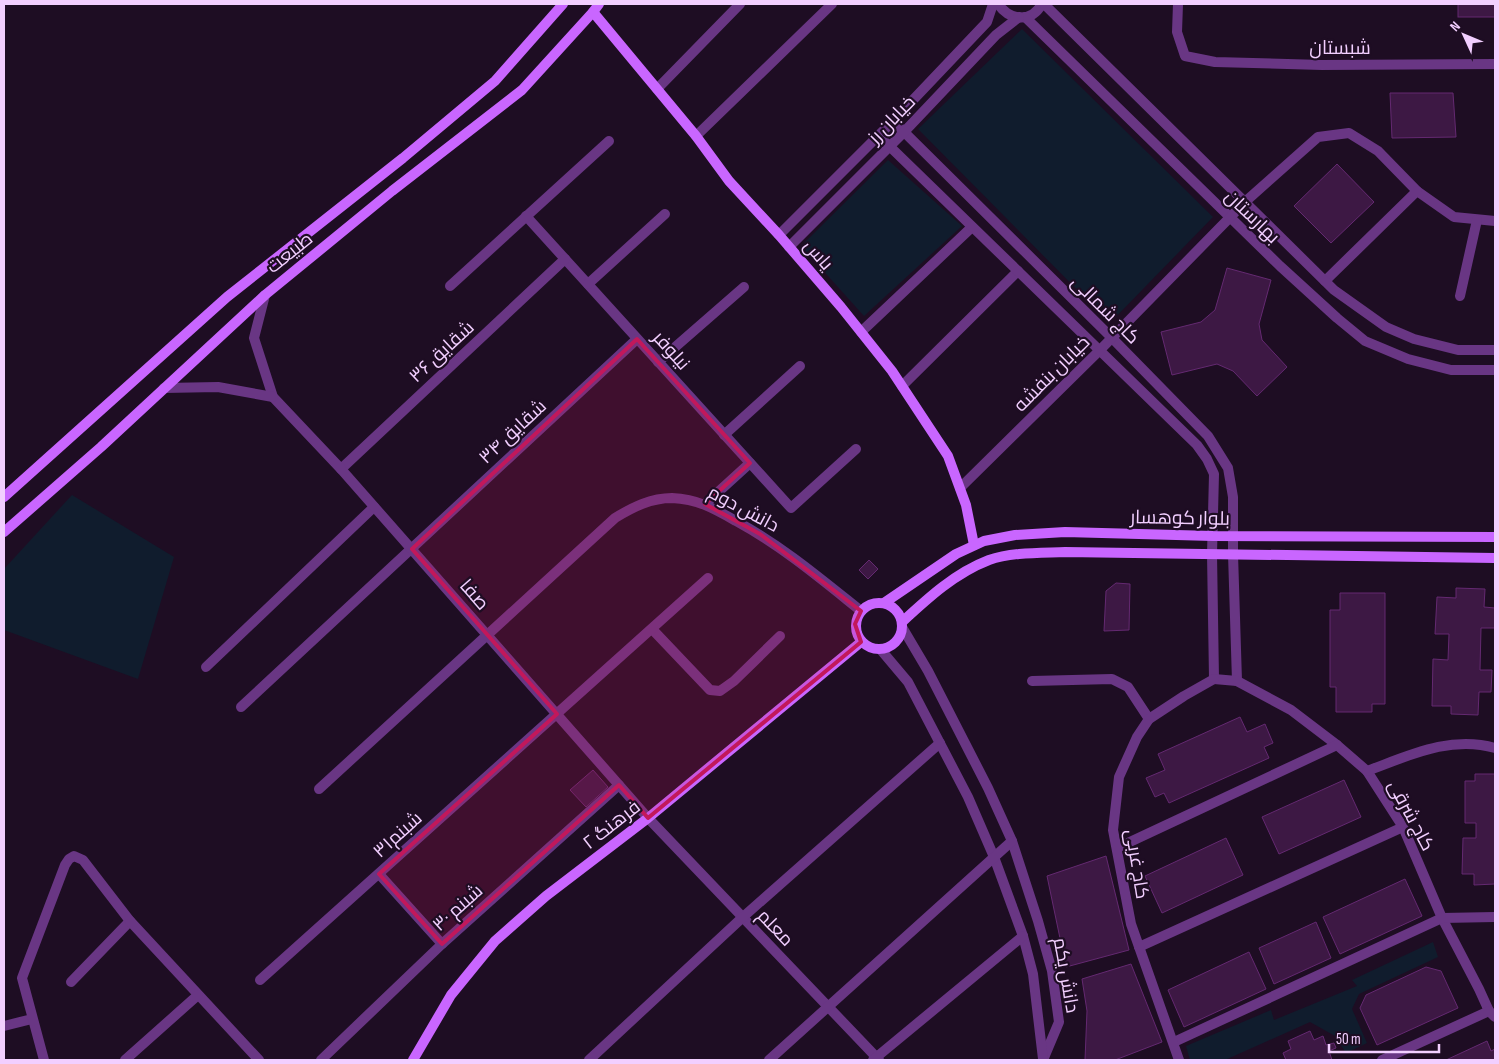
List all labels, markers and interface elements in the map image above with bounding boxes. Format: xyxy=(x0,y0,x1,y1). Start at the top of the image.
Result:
north arrow xyxy=(1439,10,1489,60)
text: N xyxy=(1446,18,1464,35)
street label: شبستان xyxy=(1309,37,1371,60)
street label: خیابان رز xyxy=(863,91,921,150)
street label: بهارستان xyxy=(1220,185,1284,249)
street label: طبیعت xyxy=(262,228,318,279)
street label: یاس xyxy=(798,235,838,275)
street label: کاج شمالی xyxy=(1065,271,1144,350)
street label: شقایق ۳۶ xyxy=(405,316,479,388)
street label: نیلوفر xyxy=(647,326,694,375)
street label: خیابان بنفشه xyxy=(1009,331,1095,417)
street label: شقایق ۳۴ xyxy=(474,395,552,469)
street label: دانش دوم xyxy=(703,481,783,539)
street label: بلوار کوهسار xyxy=(1129,506,1230,531)
street label: صفا xyxy=(454,575,493,615)
street label: کاج شرقی xyxy=(1382,776,1439,856)
street label: فرهنگ ۲ xyxy=(579,796,645,855)
street label: شبنم۳۱ xyxy=(369,807,428,864)
street label: کاج غربی xyxy=(1119,828,1153,901)
street label: شبنم ۳۰ xyxy=(428,879,489,937)
street label: معلم xyxy=(751,905,798,952)
street label: دانش یکم xyxy=(1047,936,1083,1015)
scale bar xyxy=(1329,1022,1439,1054)
text: 50 m xyxy=(1336,1030,1361,1049)

